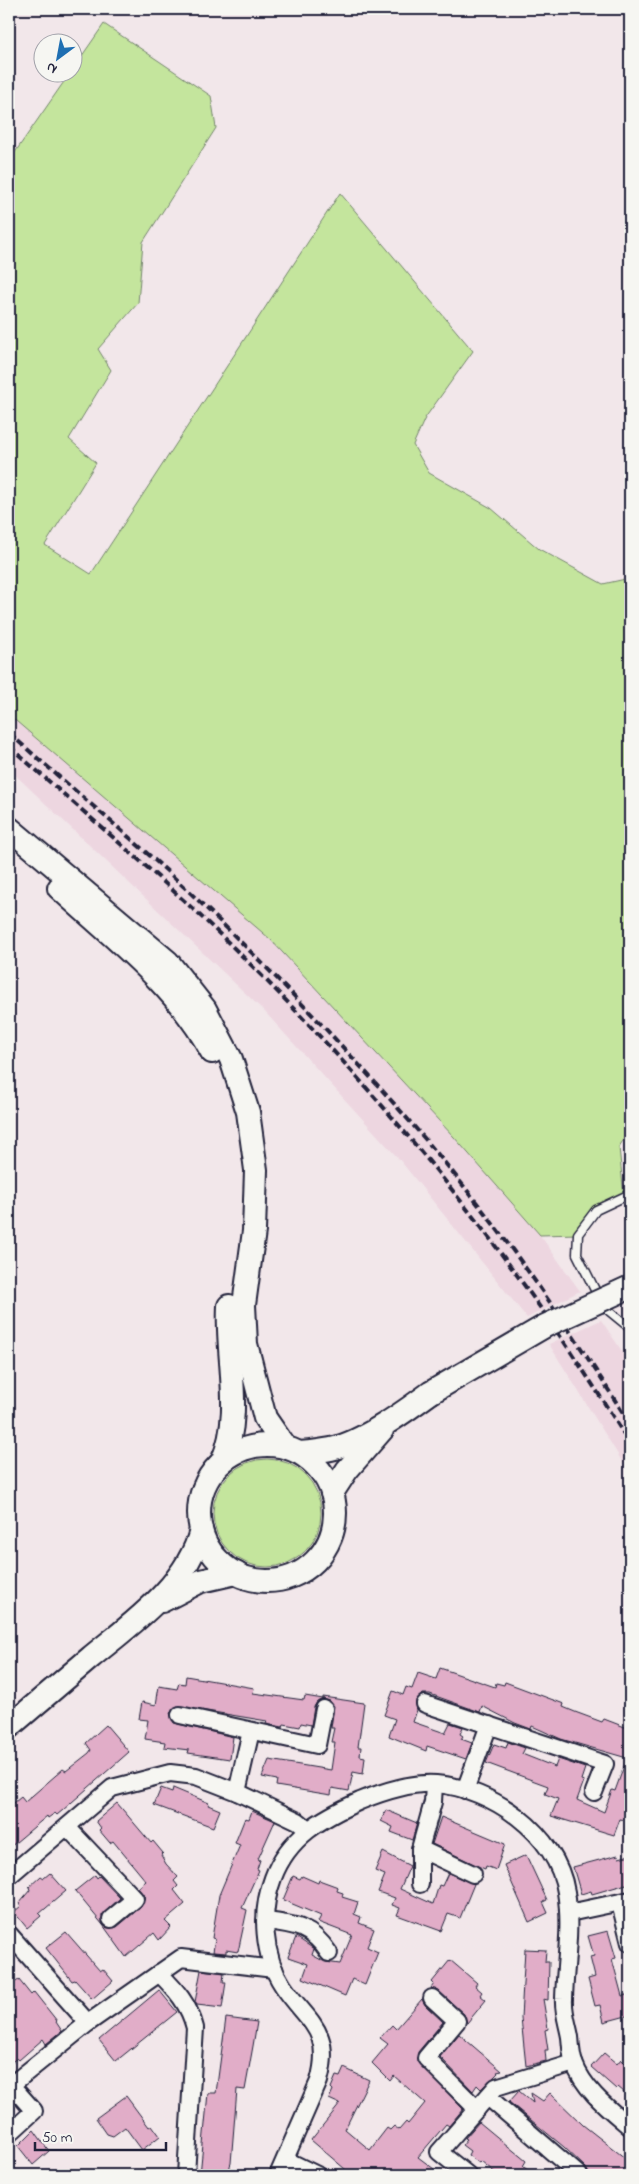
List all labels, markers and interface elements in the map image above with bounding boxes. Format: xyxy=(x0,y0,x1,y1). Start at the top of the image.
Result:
north arrow xyxy=(32,32,82,82)
text: N xyxy=(42,56,61,79)
scale bar xyxy=(35,2119,166,2151)
text: 50 m xyxy=(42,2127,73,2149)

